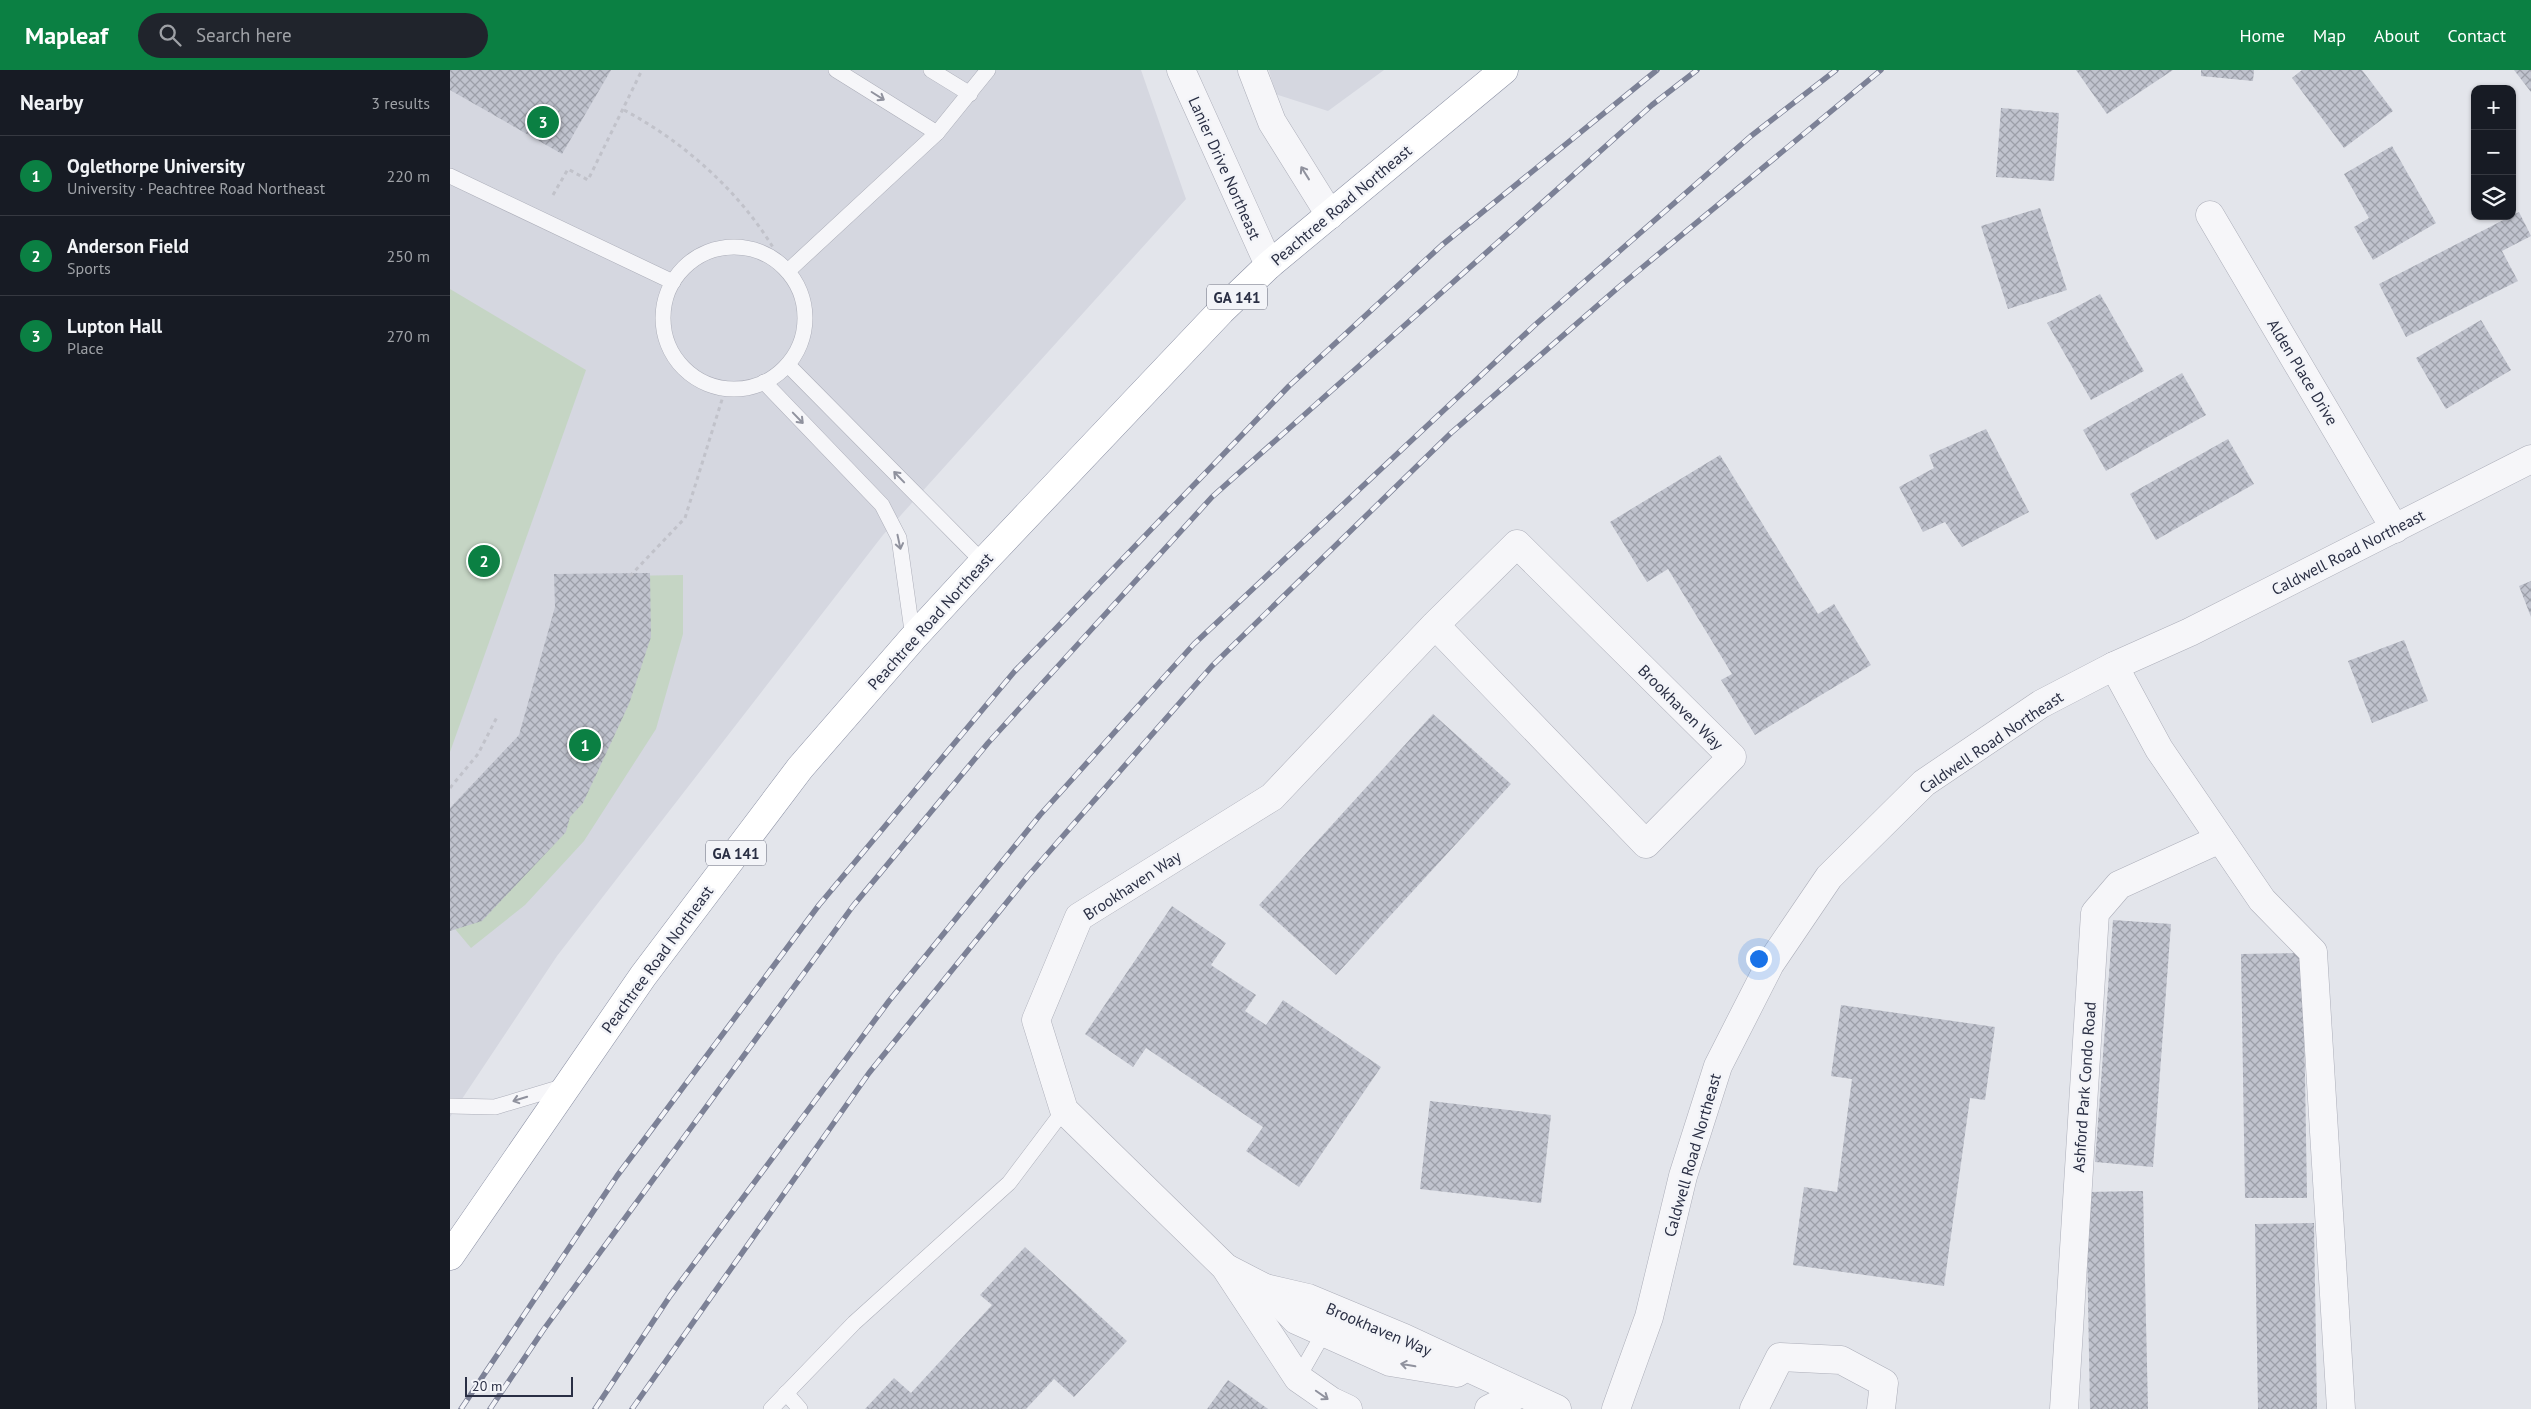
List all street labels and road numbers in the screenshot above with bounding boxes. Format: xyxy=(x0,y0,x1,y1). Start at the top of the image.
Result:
street label: Lanier Drive Northeast xyxy=(1184,93,1266,243)
street label: Peachtree Road Northeast xyxy=(1267,140,1416,270)
road number: GA 141 xyxy=(1207,284,1267,310)
street label: Alden Place Drive xyxy=(2263,315,2343,429)
street label: Caldwell Road Northeast xyxy=(2268,504,2428,599)
street label: Peachtree Road Northeast xyxy=(863,548,997,694)
street label: Brookhaven Way xyxy=(1634,660,1728,754)
street label: Caldwell Road Northeast xyxy=(1915,686,2067,798)
road number: GA 141 xyxy=(706,840,766,866)
street label: Brookhaven Way xyxy=(1079,846,1185,924)
street label: Peachtree Road Northeast xyxy=(597,881,718,1037)
street label: Ashford Park Condo Road xyxy=(2068,1001,2100,1173)
street label: Caldwell Road Northeast xyxy=(1659,1070,1725,1239)
street label: Brookhaven Way xyxy=(1323,1298,1435,1360)

